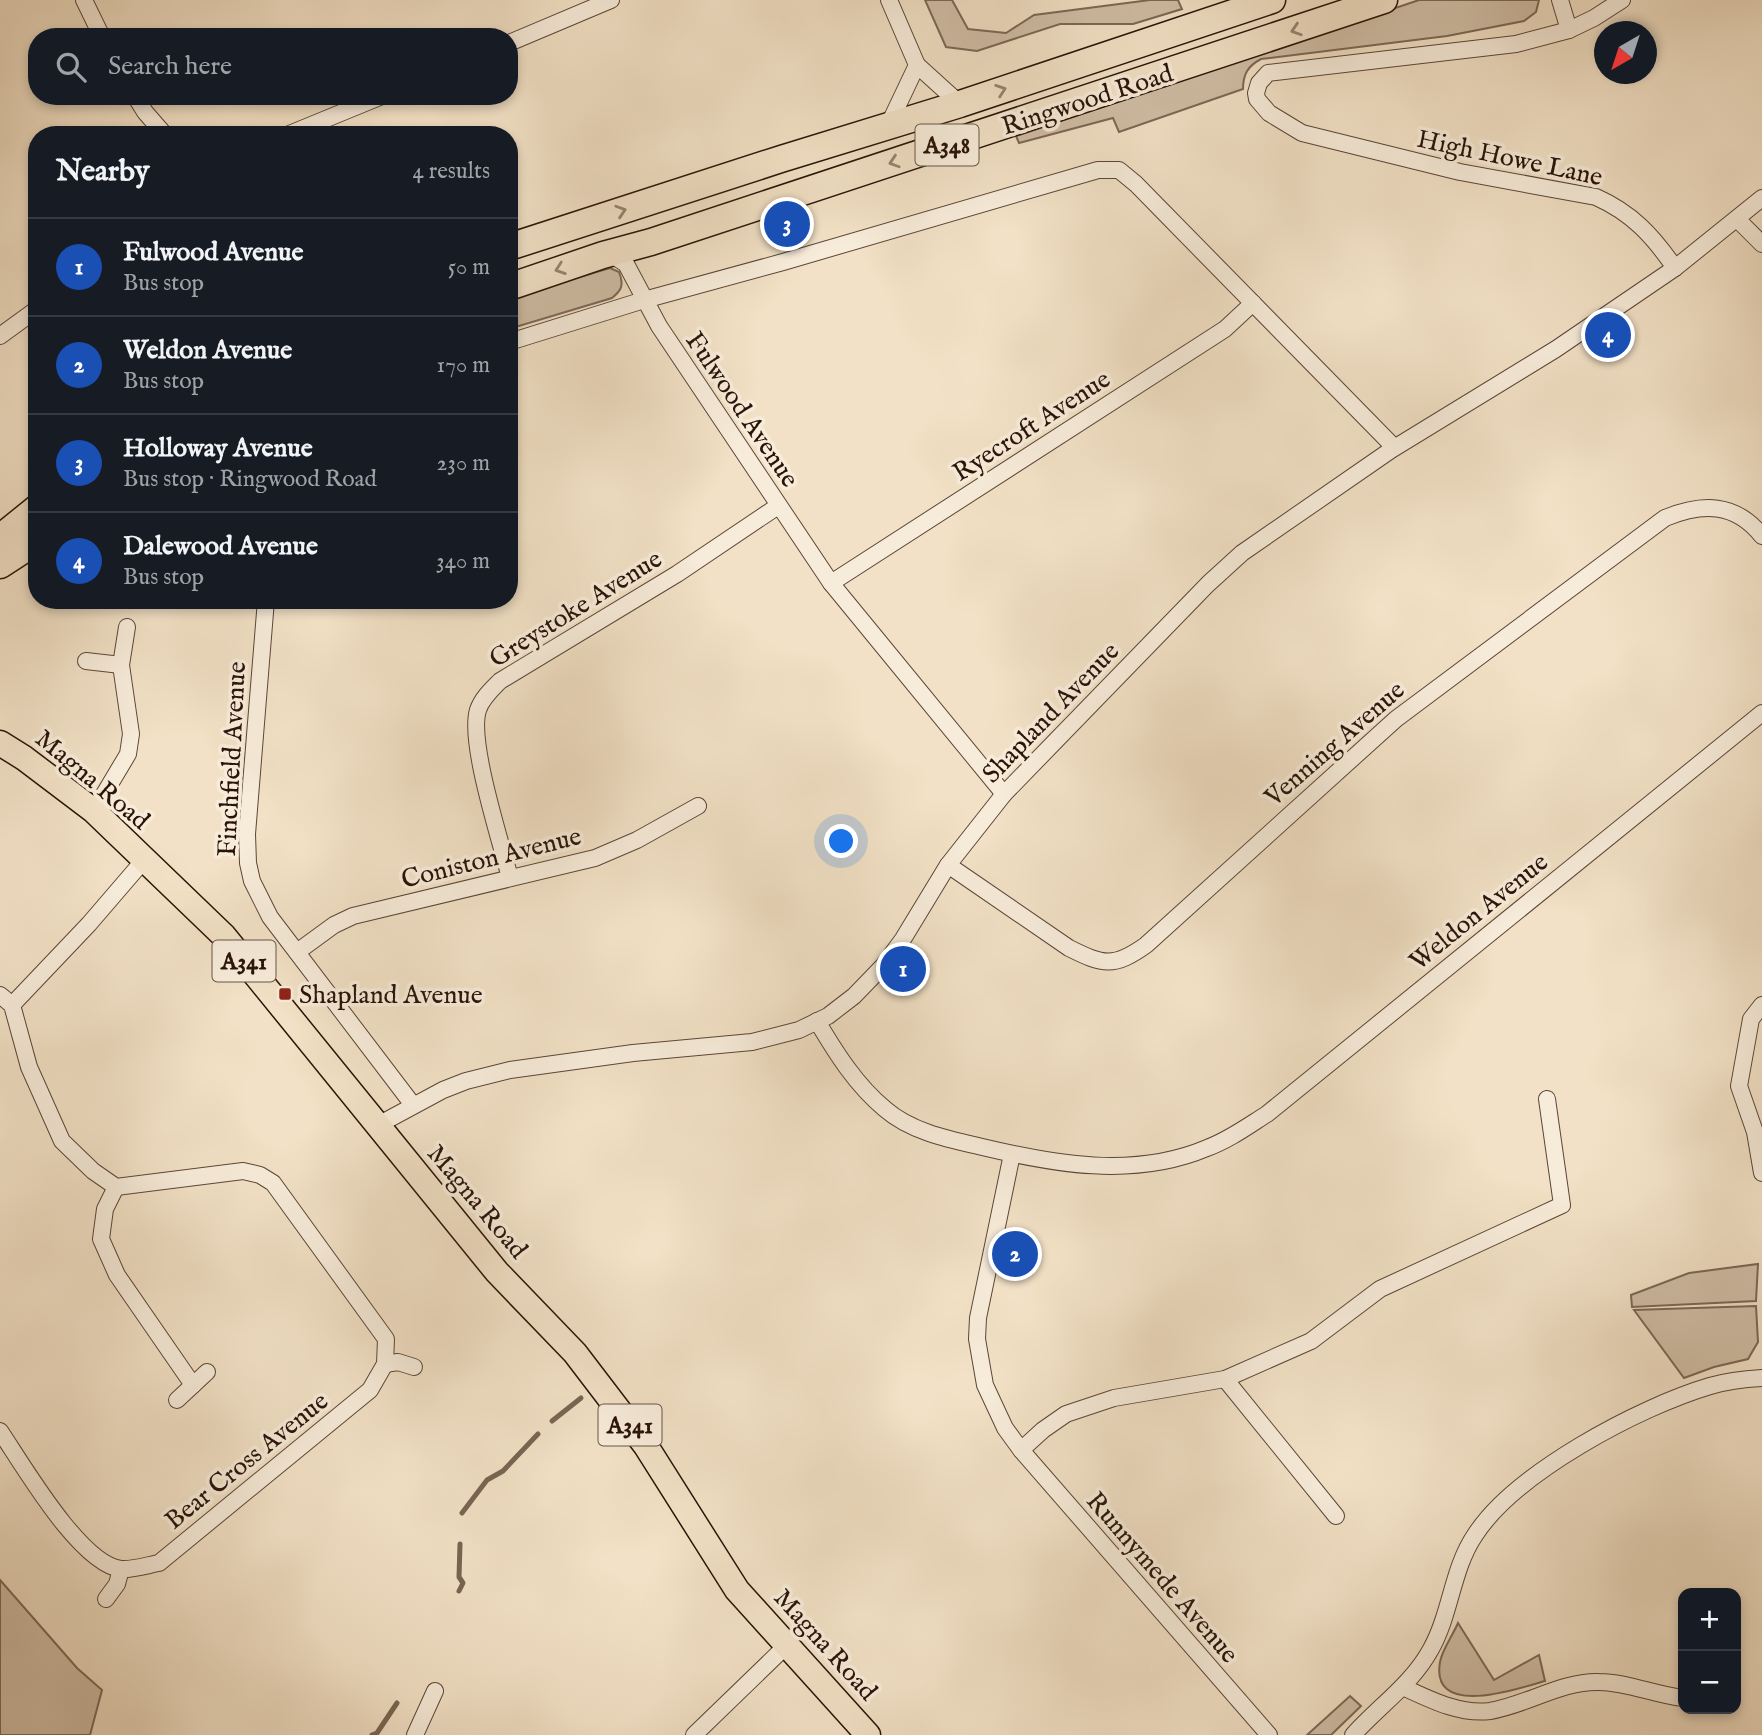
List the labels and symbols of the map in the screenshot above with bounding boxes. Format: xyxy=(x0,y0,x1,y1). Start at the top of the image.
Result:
north arrow xyxy=(1594,21,1657,84)
one-way arrow xyxy=(1290,22,1302,37)
street label: Ringwood Road xyxy=(998,57,1177,144)
one-way arrow xyxy=(994,84,1007,98)
street label: High Howe Lane xyxy=(1414,123,1605,194)
road number: A348 xyxy=(916,125,978,166)
one-way arrow xyxy=(888,154,900,169)
pin: 3 xyxy=(764,198,810,250)
one-way arrow xyxy=(614,205,626,219)
one-way arrow xyxy=(555,261,567,276)
pin: 4 xyxy=(1585,309,1631,361)
street label: Fulwood Avenue xyxy=(678,326,806,494)
street label: Ryecroft Avenue xyxy=(947,363,1117,489)
street label: Greystoke Avenue xyxy=(483,543,668,676)
street label: Shapland Avenue xyxy=(975,636,1127,791)
street label: Finchfield Avenue xyxy=(211,661,254,858)
street label: Venning Avenue xyxy=(1257,674,1412,815)
street label: Magna Road xyxy=(28,723,156,838)
street label: Coniston Avenue xyxy=(398,820,585,897)
your location xyxy=(824,824,858,858)
street label: Weldon Avenue xyxy=(1403,846,1555,978)
road number: A341 xyxy=(212,940,276,981)
pin: 1 xyxy=(880,943,926,995)
place label: Shapland Avenue xyxy=(299,979,483,1012)
marker: Shapland Avenue xyxy=(277,986,293,1002)
street label: Magna Road xyxy=(419,1138,534,1266)
pin: 2 xyxy=(992,1228,1038,1280)
street label: Bear Cross Avenue xyxy=(158,1385,335,1537)
road number: A341 xyxy=(598,1405,662,1446)
street label: Runnymede Avenue xyxy=(1078,1486,1245,1670)
street label: Magna Road xyxy=(766,1582,884,1708)

